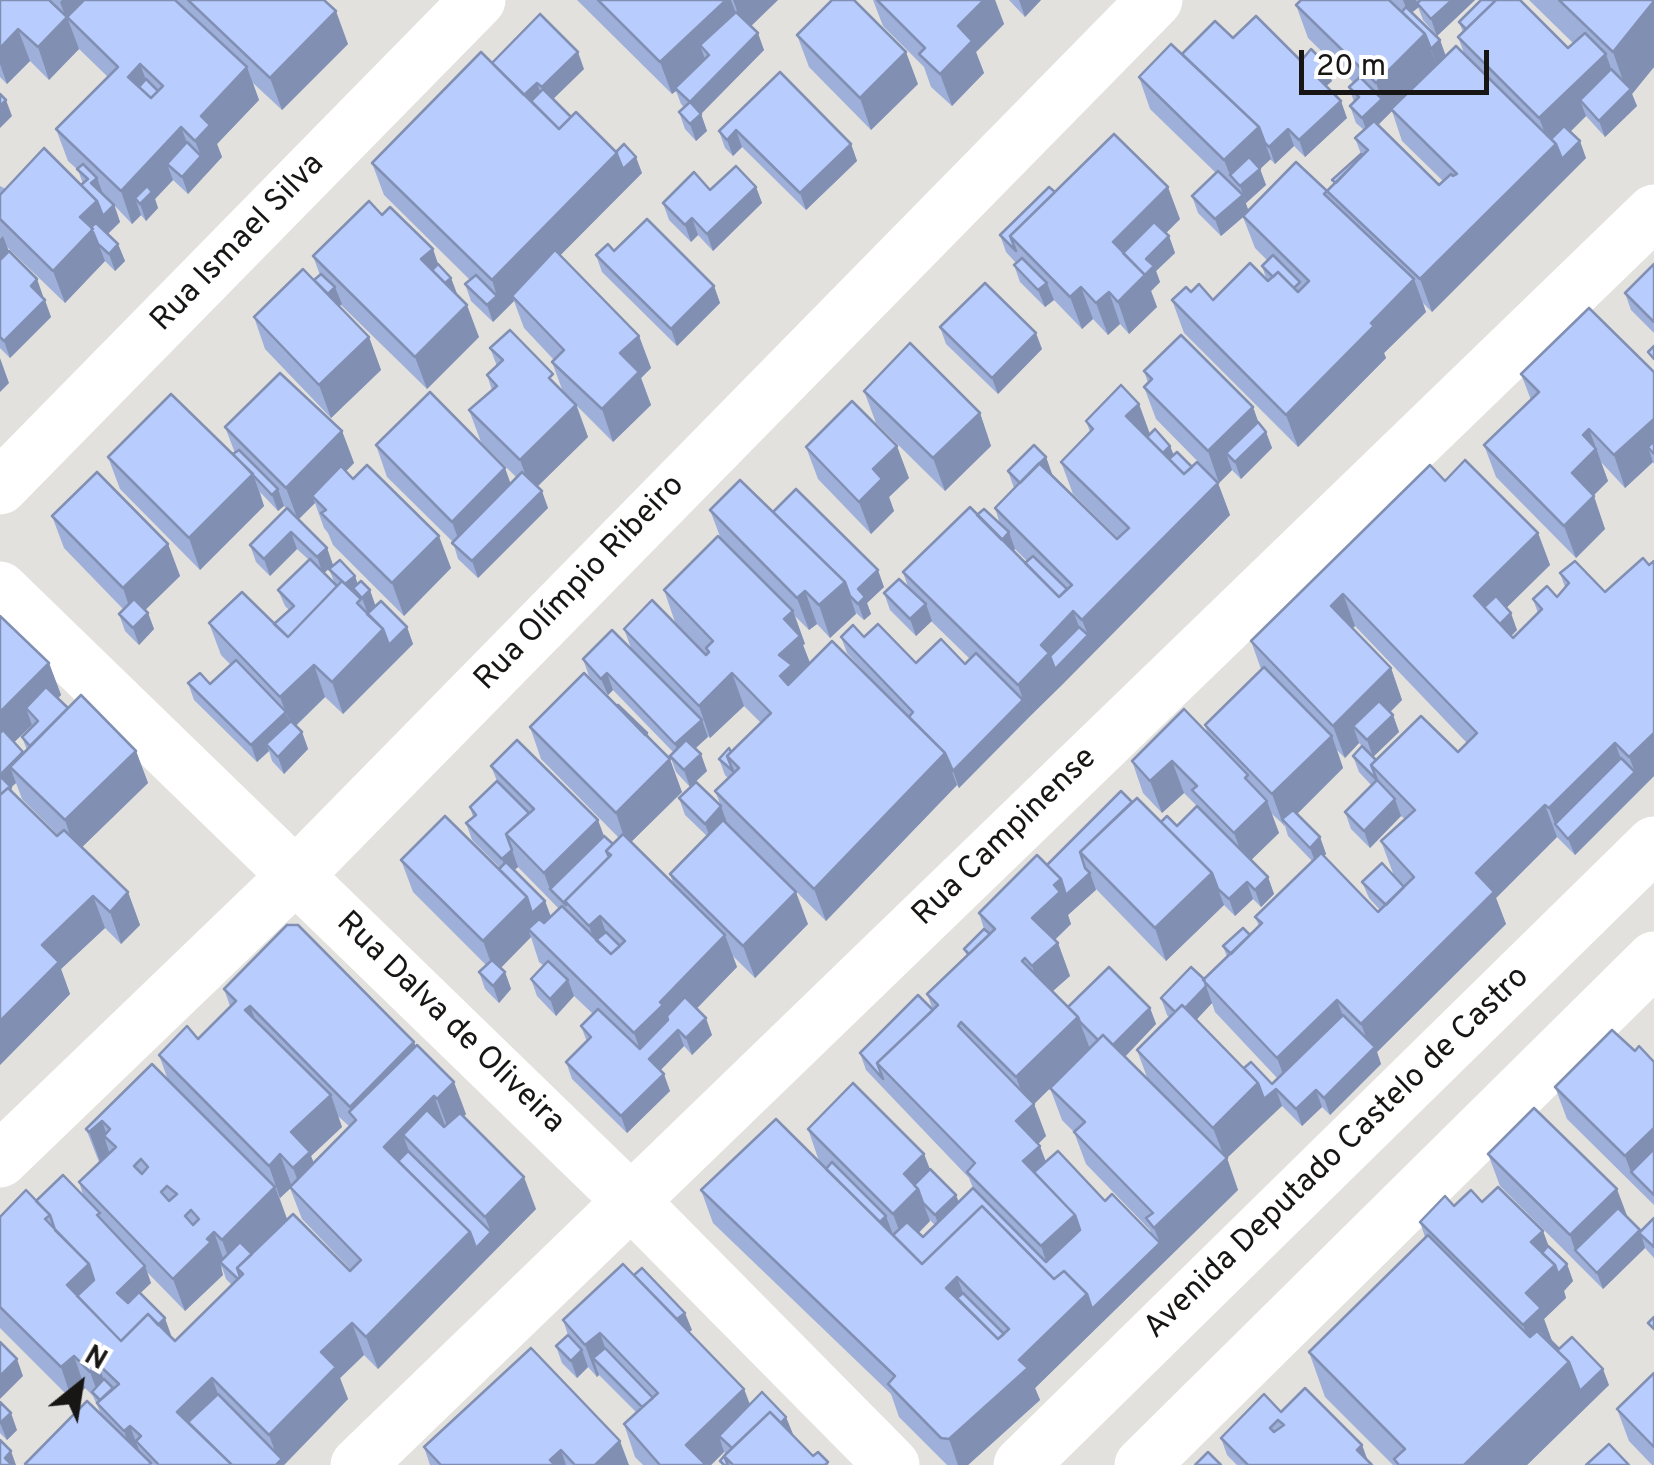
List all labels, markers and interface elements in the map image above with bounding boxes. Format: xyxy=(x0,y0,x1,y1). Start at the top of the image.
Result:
scale bar xyxy=(1304,30,1494,92)
text: 20 m xyxy=(1316,49,1386,86)
street label: Rua Ismael Silva xyxy=(144,147,334,341)
street label: Rua Olímpio Ribeiro xyxy=(468,468,694,700)
street label: Rua Campinense xyxy=(906,740,1106,936)
street label: Rua Dalva de Oliveira xyxy=(327,905,571,1143)
street label: Avenida Deputado Castelo de Castro xyxy=(1138,960,1538,1348)
north arrow xyxy=(30,1335,130,1435)
text: N xyxy=(77,1338,113,1380)

